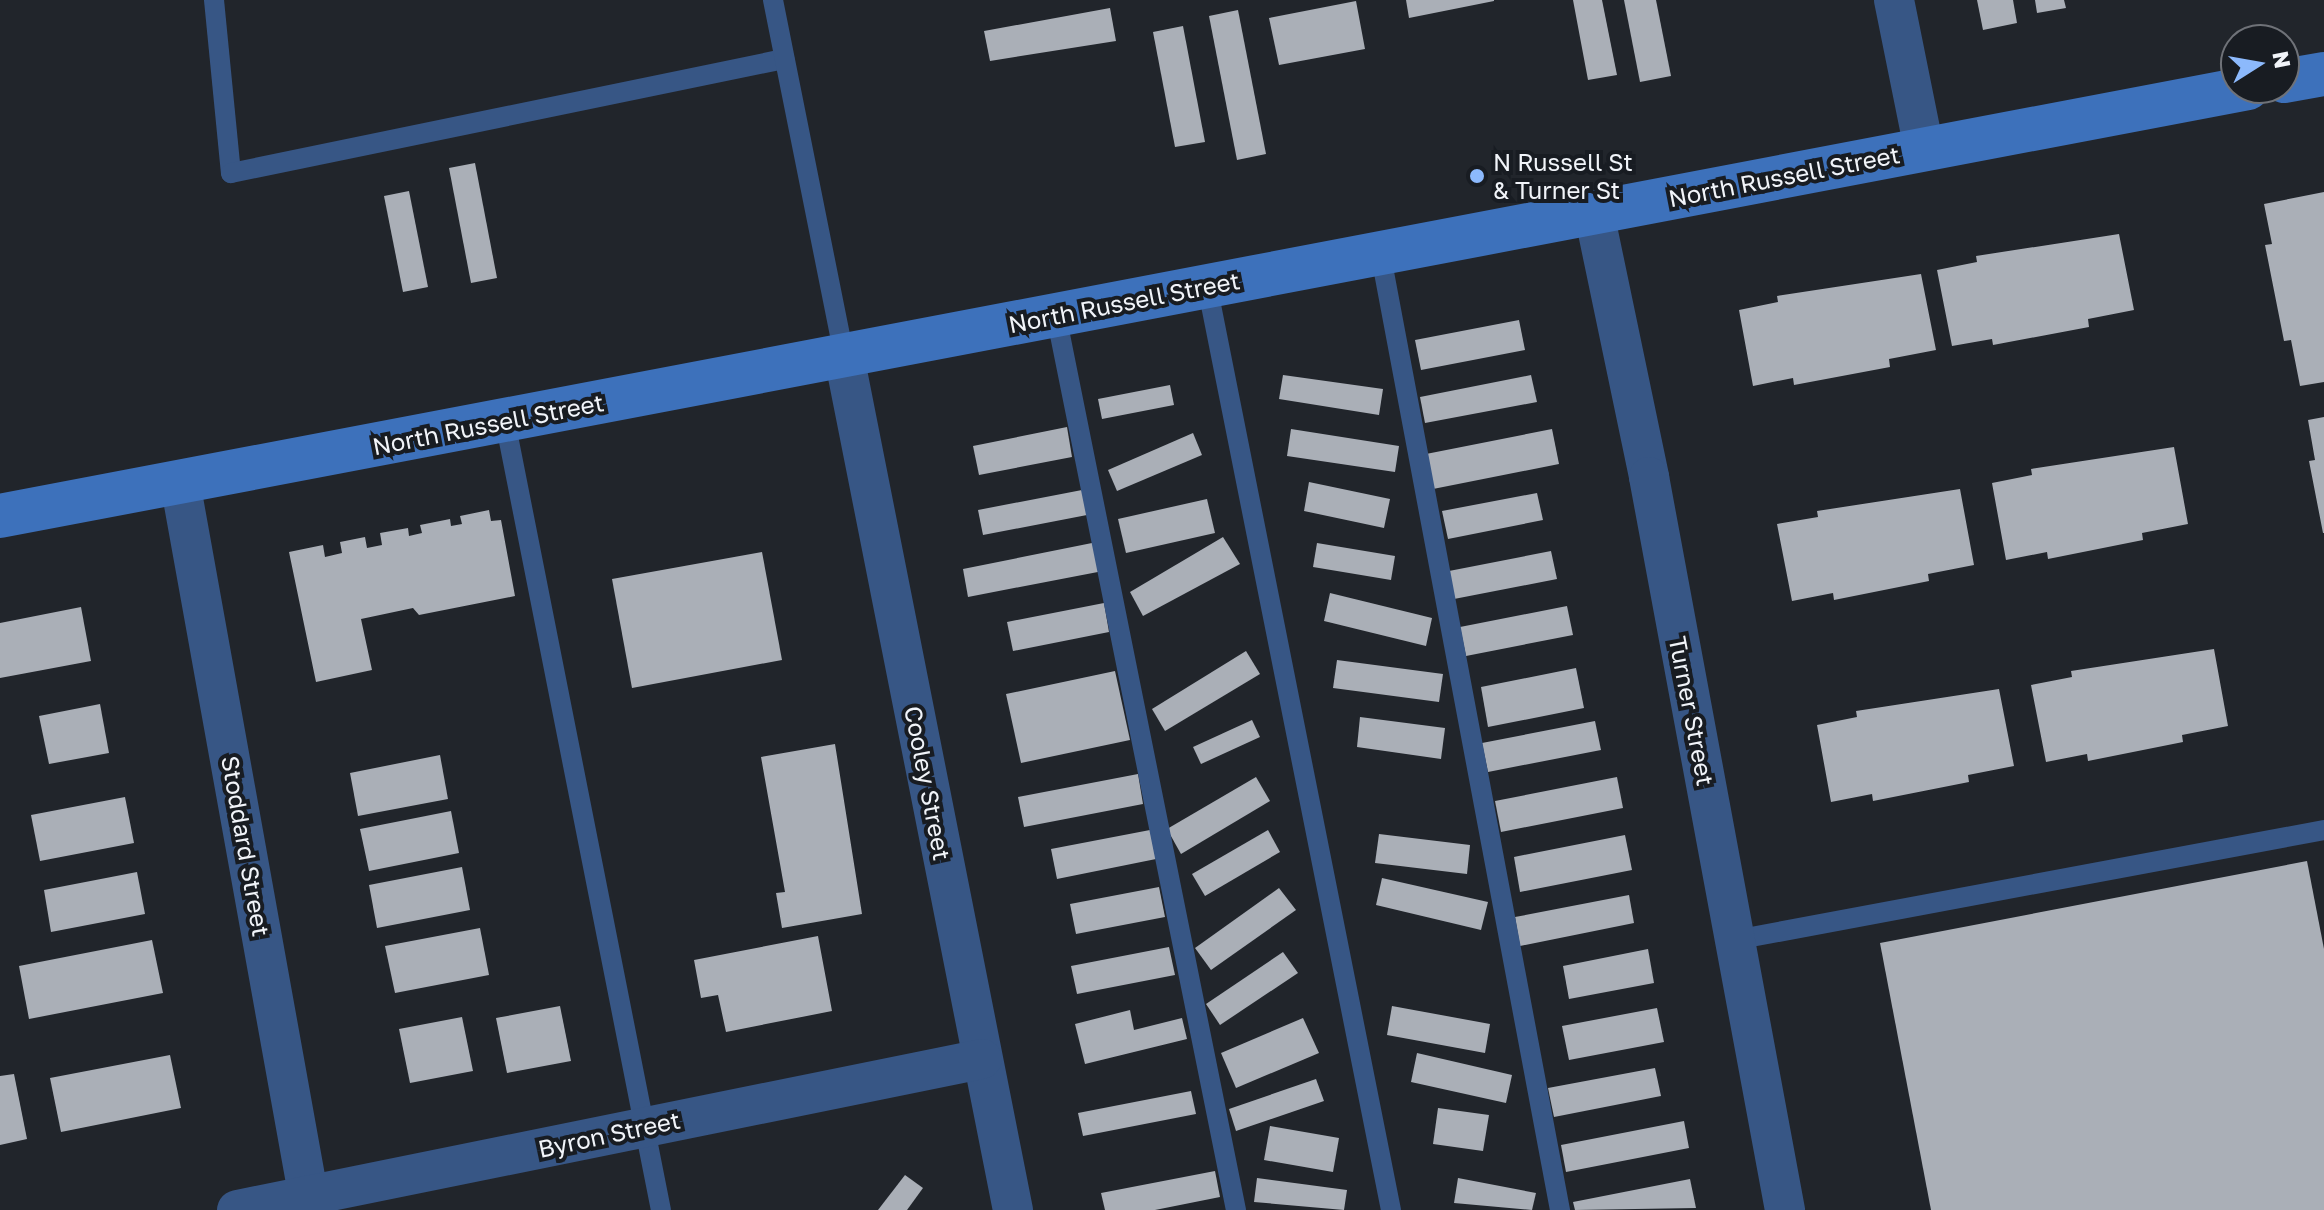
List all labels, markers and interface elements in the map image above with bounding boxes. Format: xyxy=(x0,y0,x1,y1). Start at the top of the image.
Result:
north arrow xyxy=(2220,24,2300,104)
text: N xyxy=(2267,49,2297,70)
street label: North Russell Street xyxy=(1666,139,1902,213)
place label: N Russell St & Turner St xyxy=(1493,148,1633,204)
marker: N Russell St & Turner St xyxy=(1468,167,1486,185)
street label: North Russell Street xyxy=(1006,265,1242,339)
street label: North Russell Street xyxy=(370,387,606,461)
street label: Turner Street xyxy=(1663,634,1721,788)
street label: Cooley Street xyxy=(899,703,957,863)
street label: Stoddard Street xyxy=(216,753,276,939)
street label: Byron Street xyxy=(535,1105,683,1163)

